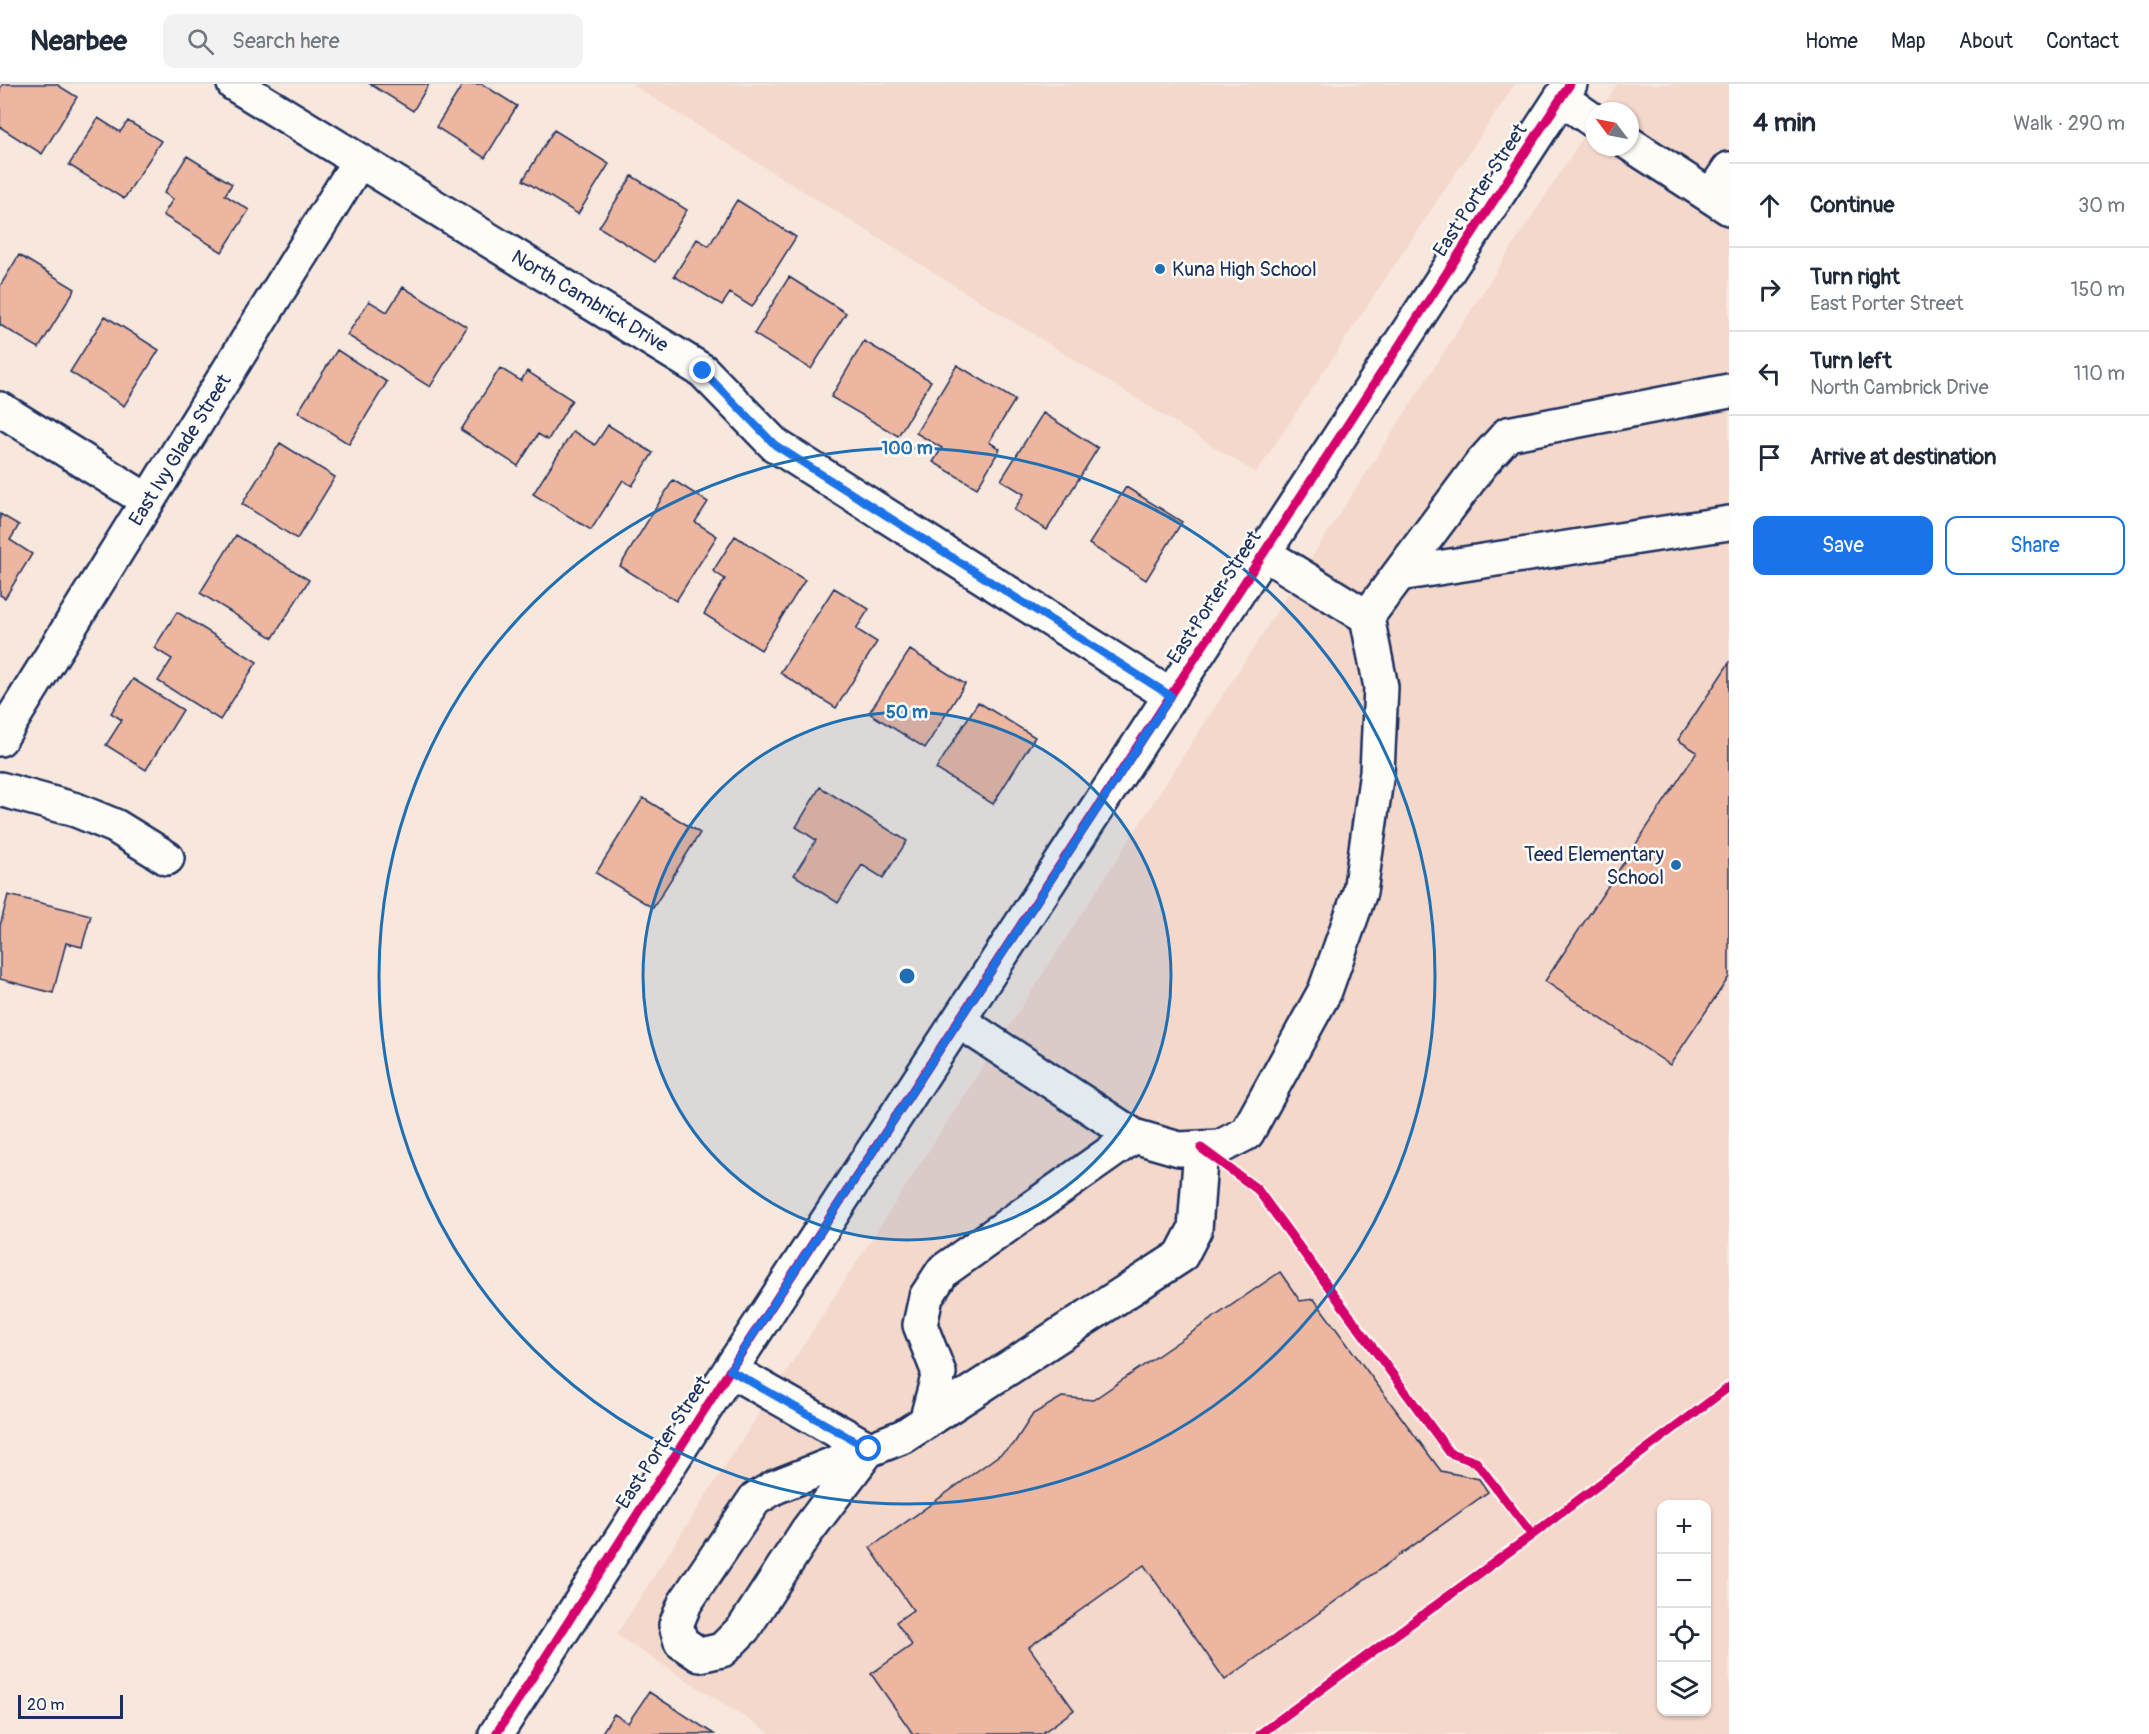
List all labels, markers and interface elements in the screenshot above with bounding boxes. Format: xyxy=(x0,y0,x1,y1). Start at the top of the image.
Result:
search box xyxy=(163,14,583,68)
text: Nearbee xyxy=(30,24,127,59)
icon: search xyxy=(184,25,217,58)
text: Search here xyxy=(232,27,340,55)
text: Home xyxy=(1805,28,1858,55)
text: Map xyxy=(1891,28,1926,55)
text: About xyxy=(1959,28,2013,55)
text: Contact xyxy=(2046,28,2119,55)
north arrow xyxy=(1585,102,1639,156)
text: 4 min xyxy=(1753,107,1816,139)
text: Walk · 290 m xyxy=(2013,111,2125,136)
street label: East Porter Street xyxy=(1428,118,1533,261)
icon: ahead xyxy=(1753,189,1786,222)
text: Continue xyxy=(1810,191,1894,219)
text: 30 m xyxy=(2078,193,2125,218)
street label: North Cambrick Drive xyxy=(507,244,673,358)
place label: Kuna High School xyxy=(1172,257,1317,282)
marker: Kuna High School xyxy=(1153,262,1167,276)
text: Turn right xyxy=(1810,263,1900,291)
icon: right xyxy=(1753,273,1786,306)
text: 150 m xyxy=(2071,277,2125,302)
text: East Porter Street xyxy=(1810,291,1964,316)
text: Turn left xyxy=(1810,347,1892,375)
route end xyxy=(689,357,715,383)
icon: left xyxy=(1753,357,1786,390)
text: 110 m xyxy=(2074,361,2125,386)
street label: East Ivy Glade Street xyxy=(123,369,237,530)
text: North Cambrick Drive xyxy=(1810,375,1989,400)
text: 100 m xyxy=(881,437,933,460)
icon: arrive xyxy=(1753,441,1786,474)
text: Arrive at destination xyxy=(1810,443,1996,471)
button: Save xyxy=(1753,516,1933,575)
button: Share xyxy=(1945,516,2125,575)
street label: East Porter Street xyxy=(1162,525,1267,668)
text: 50 m xyxy=(886,701,928,724)
place label: Teed Elementary School xyxy=(1524,842,1664,890)
marker: Teed Elementary School xyxy=(1669,858,1683,872)
centre of rings xyxy=(897,966,917,986)
street label: East Porter Street xyxy=(611,1370,716,1513)
route start xyxy=(855,1435,881,1461)
map controls xyxy=(1657,1500,1711,1716)
button: + xyxy=(1657,1500,1711,1554)
button: − xyxy=(1657,1554,1711,1608)
button: locate xyxy=(1657,1608,1711,1662)
button: layers xyxy=(1657,1662,1711,1716)
scale bar xyxy=(18,1692,123,1720)
text: 20 m xyxy=(27,1695,65,1715)

